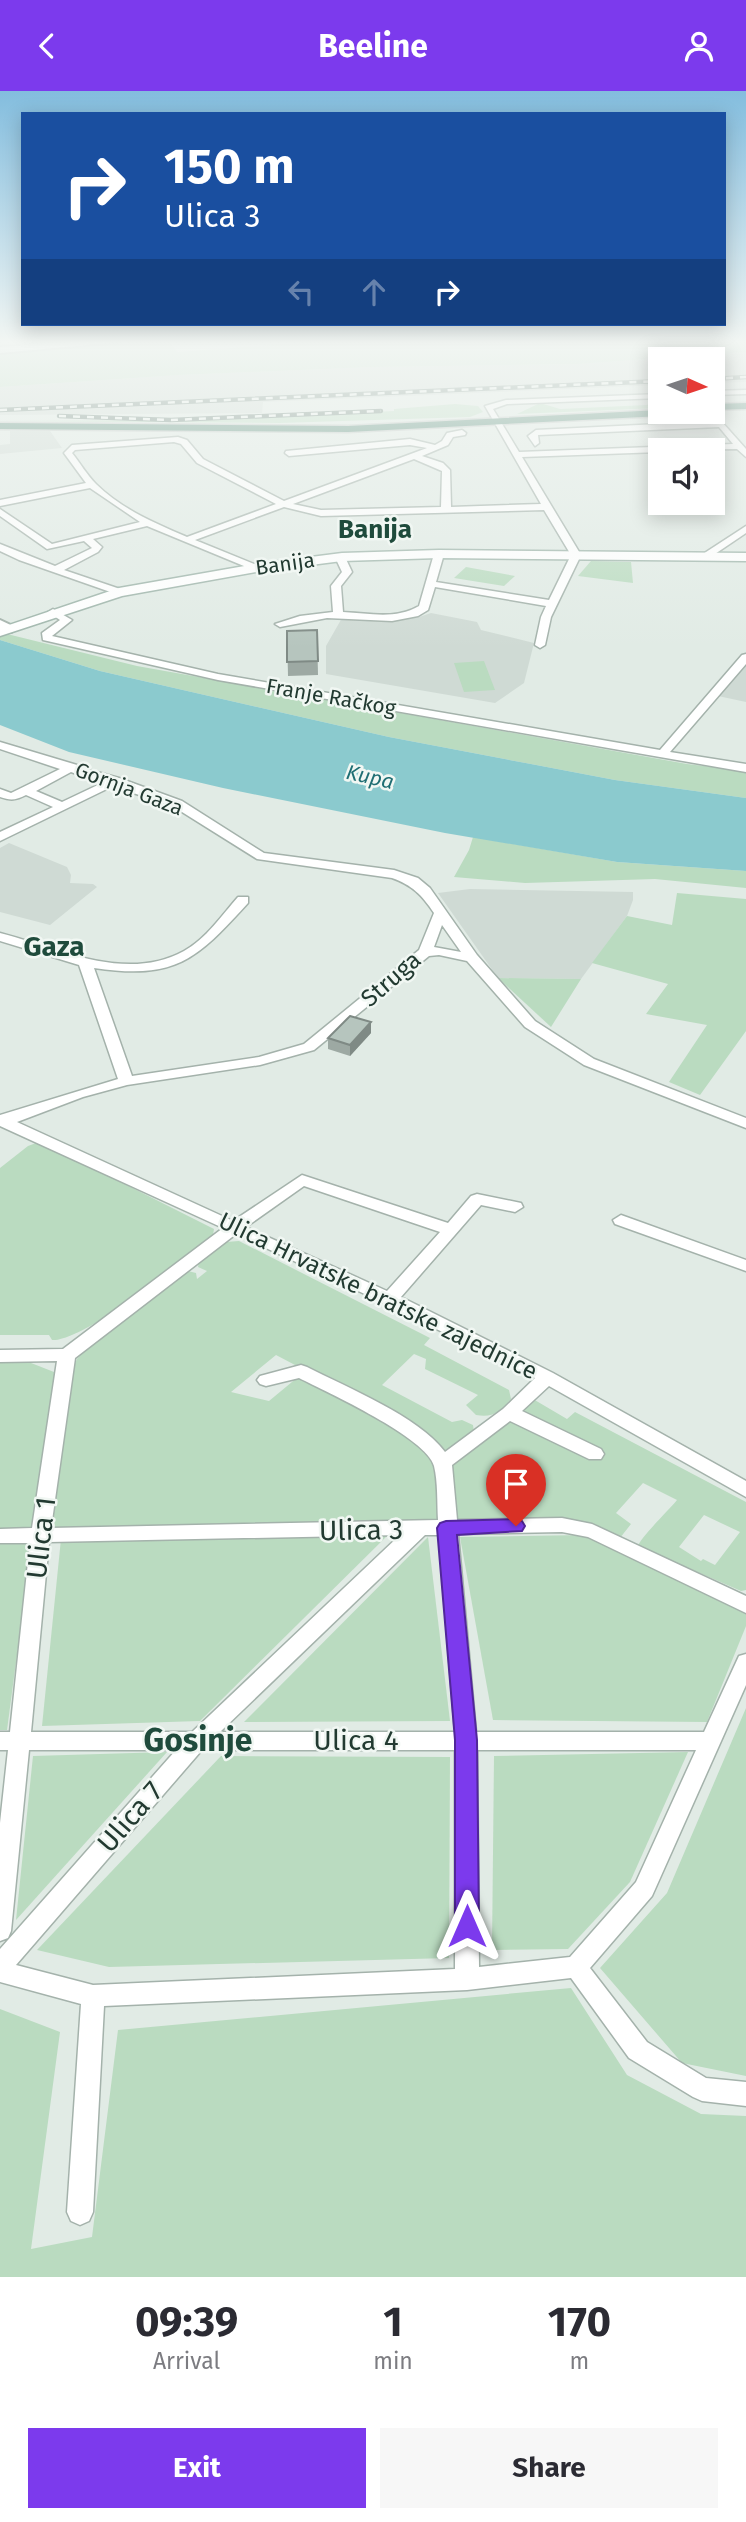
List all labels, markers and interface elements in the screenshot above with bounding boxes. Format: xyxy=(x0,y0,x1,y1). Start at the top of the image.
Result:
icon: back xyxy=(28,27,66,65)
text: Beeline xyxy=(318,27,428,65)
icon: person xyxy=(680,27,718,65)
text: 150 m xyxy=(164,137,295,196)
icon: right xyxy=(49,140,140,231)
text: Ulica 3 xyxy=(164,197,260,235)
icon: left xyxy=(282,273,320,311)
icon: ahead xyxy=(355,273,393,311)
icon: right xyxy=(428,273,466,311)
north arrow xyxy=(648,347,724,423)
map controls xyxy=(648,347,725,515)
button: sound xyxy=(648,438,725,515)
district label: Banija xyxy=(338,514,412,545)
street label: Banija xyxy=(254,547,316,581)
street label: Franje Račkog xyxy=(264,673,398,721)
street label: Gornja Gaza xyxy=(71,756,187,822)
water label: Kupa xyxy=(344,759,396,795)
district label: Gaza xyxy=(23,930,85,963)
street label: Struga xyxy=(355,945,427,1013)
street label: Ulica Hrvatske bratske zajednice xyxy=(214,1207,542,1385)
pin xyxy=(486,1454,546,1526)
icon: arrive xyxy=(497,1465,535,1503)
street label: Ulica 1 xyxy=(20,1495,62,1581)
street label: Ulica 3 xyxy=(319,1513,403,1547)
district label: Gosinje xyxy=(144,1721,252,1759)
street label: Ulica 4 xyxy=(313,1724,399,1757)
street label: Ulica 7 xyxy=(90,1775,170,1859)
position arrow xyxy=(430,1889,504,1963)
text: 09:39 xyxy=(135,2297,238,2347)
text: 1 xyxy=(383,2297,403,2347)
text: 170 xyxy=(548,2297,611,2347)
text: Arrival xyxy=(153,2347,220,2375)
text: min xyxy=(373,2347,413,2375)
text: m xyxy=(570,2347,589,2375)
button: Exit xyxy=(28,2428,366,2508)
button: Share xyxy=(380,2428,718,2508)

